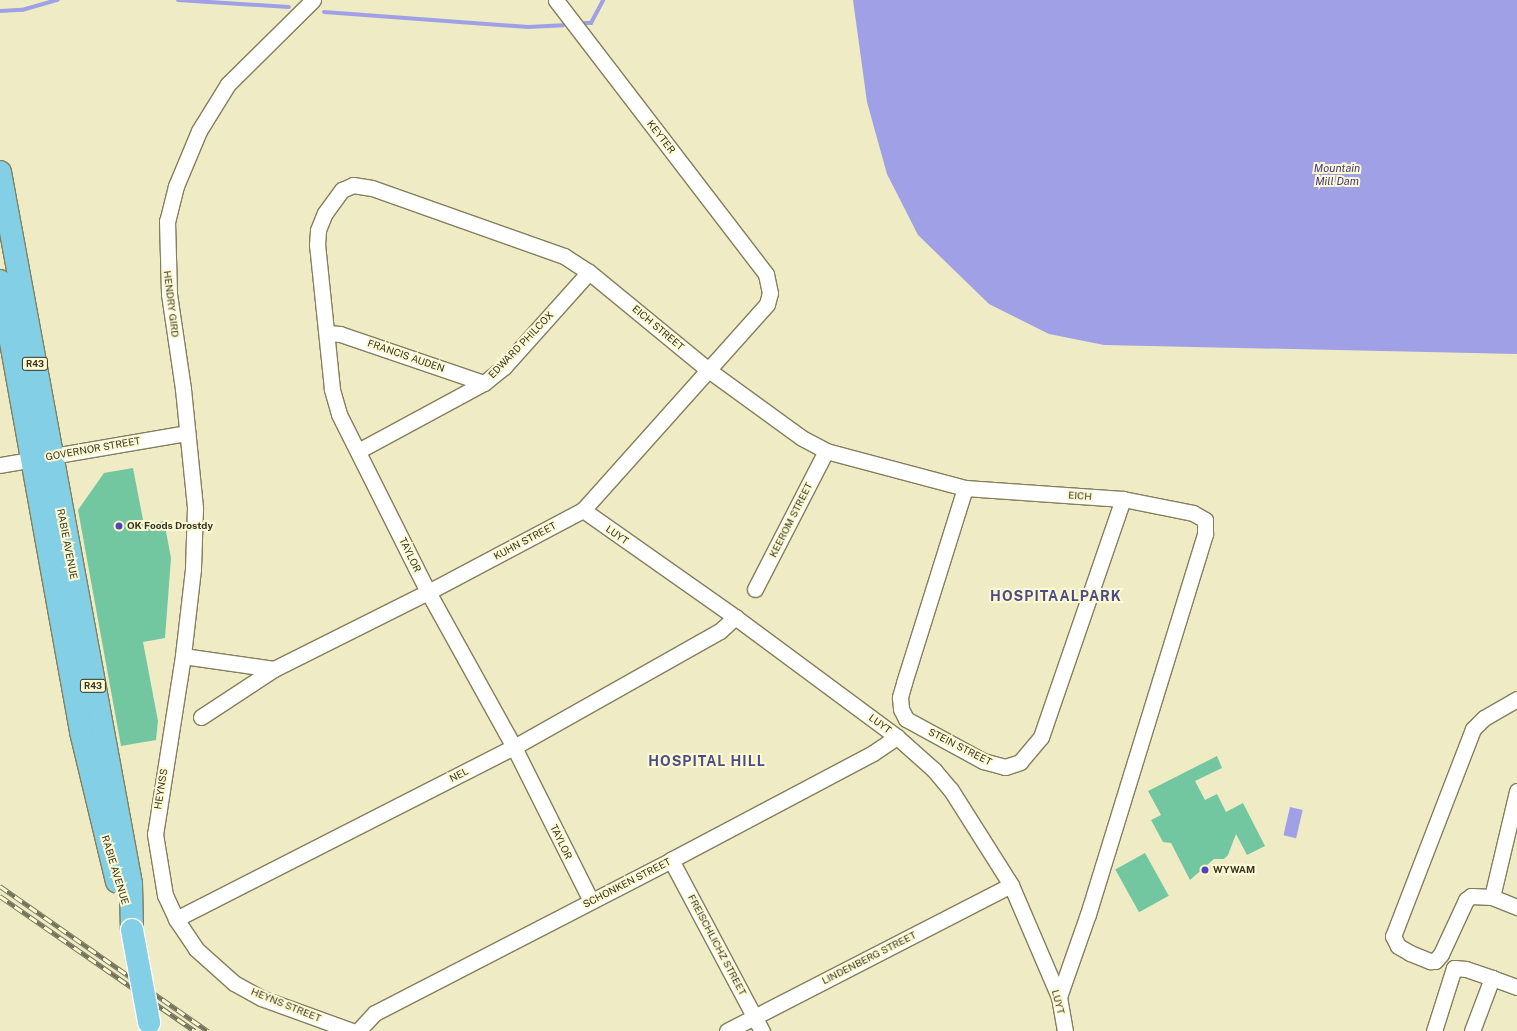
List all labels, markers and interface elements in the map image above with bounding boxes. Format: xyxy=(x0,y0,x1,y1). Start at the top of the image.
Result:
street label: KEYTER xyxy=(644,118,678,156)
water label: Mountain Mill Dam xyxy=(1314,162,1360,188)
street label: HENDRY GIRD xyxy=(161,270,181,338)
street label: EICH STREET xyxy=(630,303,686,353)
street label: EDWARD PHILCOX xyxy=(486,309,556,381)
street label: FRANCIS AUDEN xyxy=(366,337,446,375)
road number: R43 xyxy=(21,357,49,371)
street label: GOVERNOR STREET xyxy=(45,435,141,463)
street label: KEEROM STREET xyxy=(767,481,815,559)
street label: EICH xyxy=(1068,489,1092,503)
street label: RABIE AVENUE xyxy=(54,508,80,580)
street label: KUHN STREET xyxy=(492,519,558,563)
place label: OK Foods Drostdy xyxy=(127,520,213,532)
marker: OK Foods Drostdy xyxy=(114,521,124,531)
street label: LUYT xyxy=(603,523,631,547)
street label: TAYLOR xyxy=(396,536,424,574)
district label: HOSPITAALPARK xyxy=(990,588,1122,604)
road number: R43 xyxy=(79,679,107,693)
street label: LUYT xyxy=(866,712,894,736)
street label: STEIN STREET xyxy=(926,726,994,768)
district label: HOSPITAL HILL xyxy=(648,753,766,769)
street label: NEL xyxy=(448,765,470,785)
street label: HEYNSS xyxy=(152,768,170,810)
street label: TAYLOR xyxy=(547,823,575,861)
street label: RABIE AVENUE xyxy=(99,834,131,906)
street label: SCHONKEN STREET xyxy=(581,856,673,910)
place label: WYWAM xyxy=(1213,864,1255,876)
marker: WYWAM xyxy=(1200,865,1210,875)
street label: FREISCHLICHZ STREET xyxy=(685,892,749,998)
street label: LINDENBERG STREET xyxy=(820,929,918,987)
street label: HEYNS STREET xyxy=(249,985,323,1025)
street label: LUYT xyxy=(1049,988,1067,1016)

